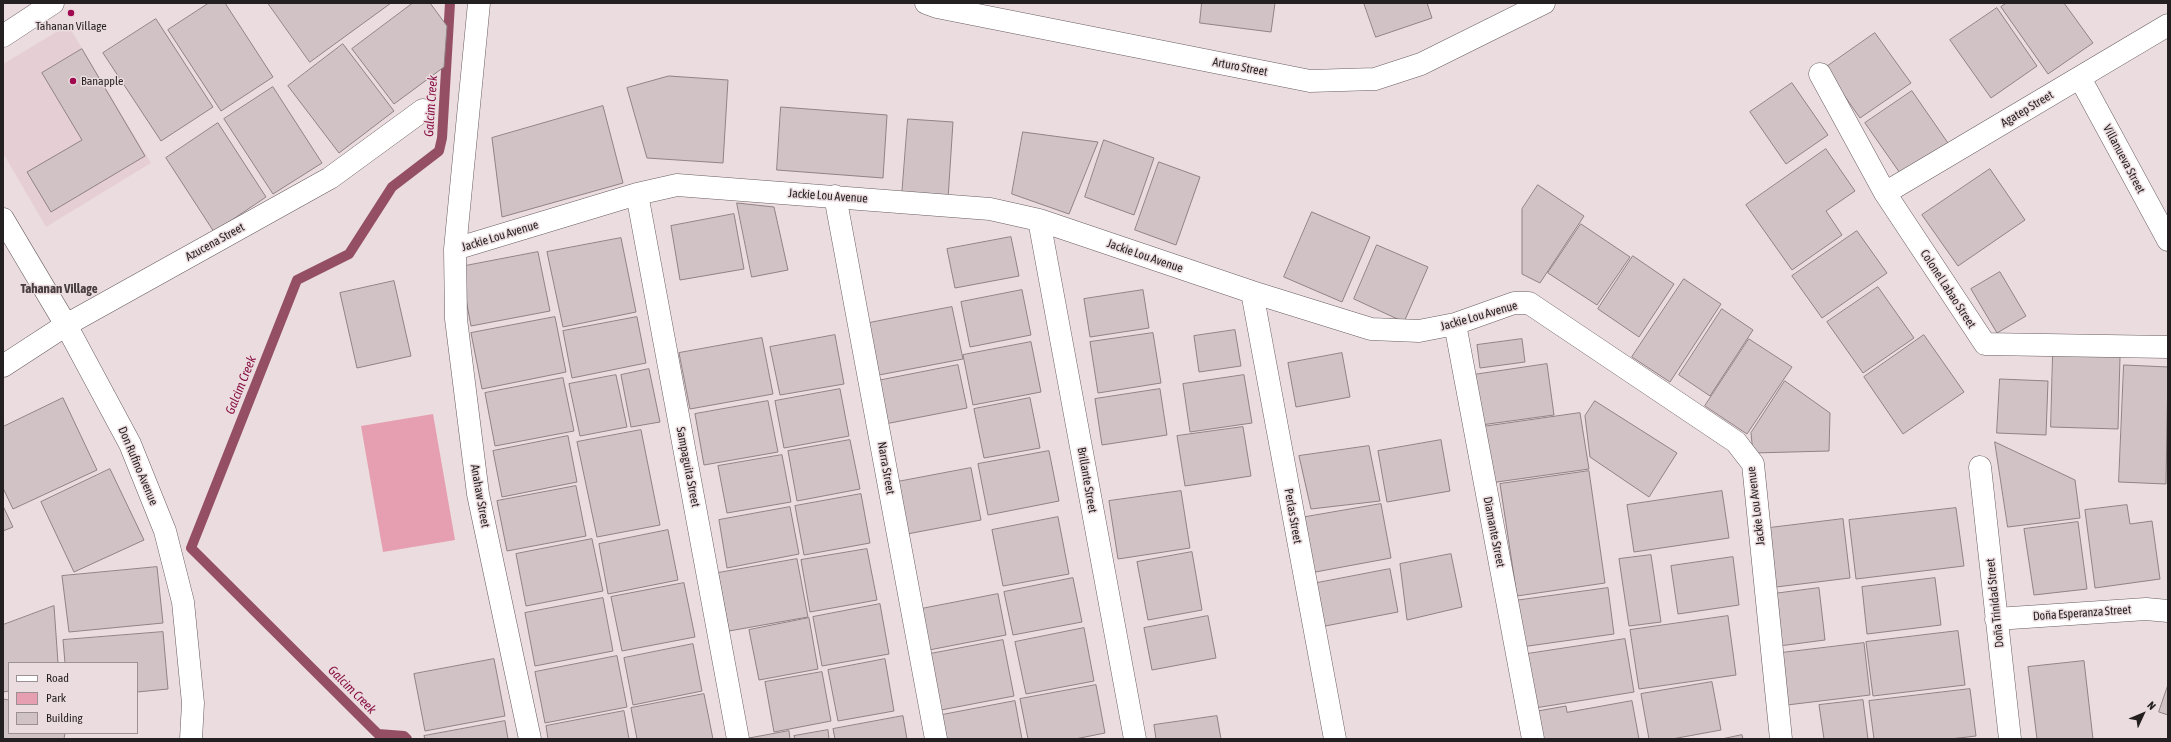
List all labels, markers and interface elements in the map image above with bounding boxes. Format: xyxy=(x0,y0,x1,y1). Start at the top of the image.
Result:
marker: Tahanan Village xyxy=(66,8,76,18)
place label: Tahanan Village xyxy=(35,19,107,33)
street label: Arturo Street xyxy=(1211,55,1269,79)
place label: Banapple xyxy=(81,74,124,88)
water label: Galcim Creek xyxy=(421,75,441,137)
marker: Banapple xyxy=(68,76,78,86)
street label: Agatep Street xyxy=(1998,88,2056,130)
street label: Villanueva Street xyxy=(2100,122,2148,196)
street label: Jackie Lou Avenue xyxy=(788,186,868,206)
street label: Jackie Lou Avenue xyxy=(460,217,540,255)
street label: Azucena Street xyxy=(183,220,247,264)
street label: Jackie Lou Avenue xyxy=(1105,236,1185,276)
street label: Colonel Labao Street xyxy=(1917,247,1979,331)
district label: Tahanan Village xyxy=(20,281,98,297)
street label: Jackie Lou Avenue xyxy=(1439,298,1519,334)
water label: Galcim Creek xyxy=(222,353,260,417)
street label: Don Rufino Avenue xyxy=(115,425,161,507)
street label: Sampaguita Street xyxy=(673,426,703,508)
street label: Narra Street xyxy=(874,441,898,495)
street label: Brillante Street xyxy=(1074,446,1100,514)
street label: Anahaw Street xyxy=(467,463,493,529)
street label: Jackie Lou Avenue xyxy=(1744,466,1768,546)
street label: Perlas Street xyxy=(1281,487,1305,545)
street label: Diamante Street xyxy=(1480,495,1508,569)
street label: Doña Trinidad Street xyxy=(1983,558,2007,648)
street label: Doña Esperanza Street xyxy=(2032,602,2132,624)
legend xyxy=(8,662,138,734)
water label: Galcim Creek xyxy=(325,663,379,717)
text: Road xyxy=(46,671,69,685)
text: Park xyxy=(46,691,66,705)
north arrow xyxy=(2123,694,2163,734)
text: N xyxy=(2145,699,2158,712)
text: Building xyxy=(46,711,83,725)

